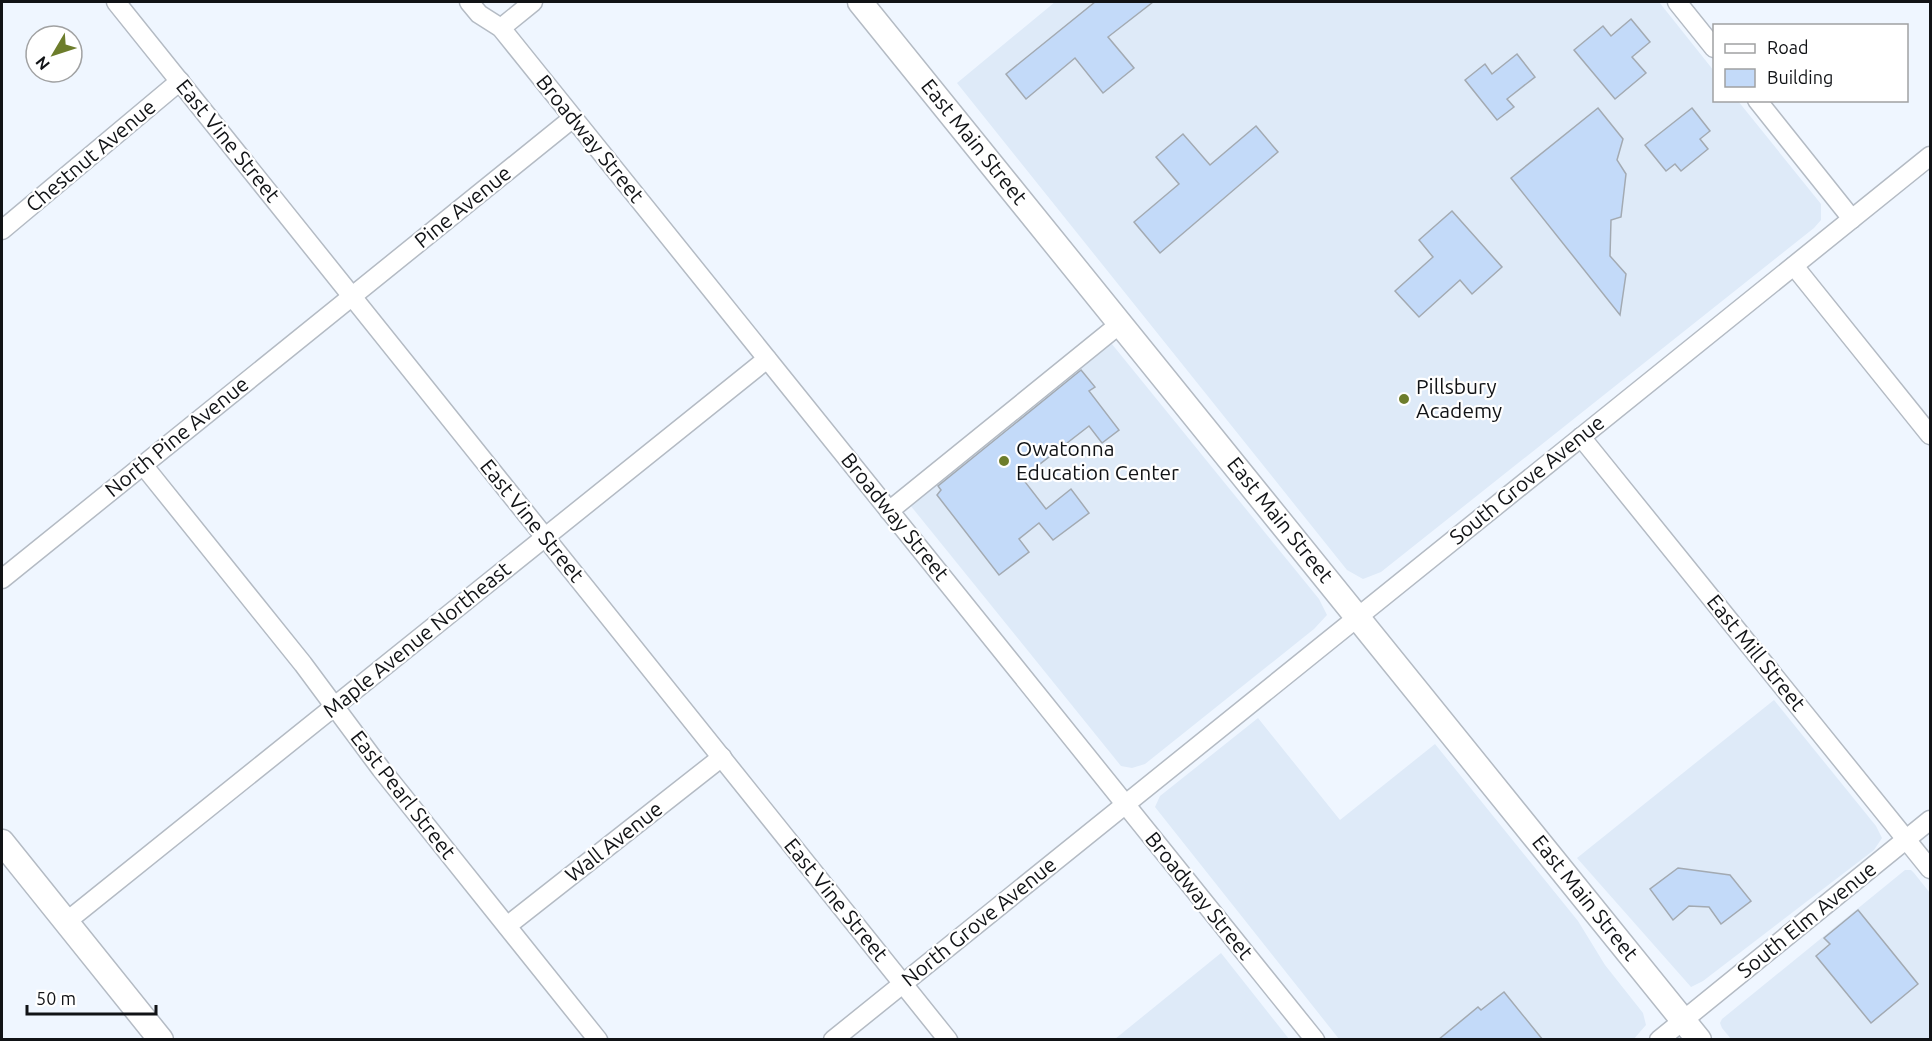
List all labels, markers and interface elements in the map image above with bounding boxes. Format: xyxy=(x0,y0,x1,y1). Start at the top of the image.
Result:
north arrow xyxy=(24,24,84,84)
legend xyxy=(1713,24,1908,102)
text: Road xyxy=(1767,37,1809,57)
text: N xyxy=(32,53,53,74)
text: Building xyxy=(1767,67,1833,87)
street label: Broadway Street xyxy=(532,70,650,207)
street label: East Vine Street xyxy=(172,74,286,207)
street label: East Main Street xyxy=(917,74,1033,209)
street label: Chestnut Avenue xyxy=(21,94,160,216)
street label: Pine Avenue xyxy=(409,160,515,252)
street label: North Pine Avenue xyxy=(100,371,253,501)
place label: Pillsbury Academy xyxy=(1416,374,1502,422)
marker: Pillsbury Academy xyxy=(1397,392,1411,406)
street label: South Grove Avenue xyxy=(1444,410,1608,549)
place label: Owatonna Education Center xyxy=(1016,436,1179,484)
street label: Broadway Street xyxy=(837,448,955,585)
street label: East Main Street xyxy=(1223,452,1339,587)
street label: East Vine Street xyxy=(476,454,590,587)
marker: Owatonna Education Center xyxy=(997,454,1011,468)
street label: Maple Avenue Northeast xyxy=(318,556,515,722)
street label: East Mill Street xyxy=(1703,589,1811,715)
street label: East Pearl Street xyxy=(346,725,461,863)
street label: Wall Avenue xyxy=(560,796,667,886)
street label: Broadway Street xyxy=(1141,827,1259,964)
street label: East Main Street xyxy=(1528,830,1644,965)
street label: East Vine Street xyxy=(780,833,894,966)
street label: North Grove Avenue xyxy=(896,852,1060,991)
street label: South Elm Avenue xyxy=(1732,856,1880,982)
scale bar xyxy=(27,978,156,1016)
text: 50 m xyxy=(36,988,76,1008)

